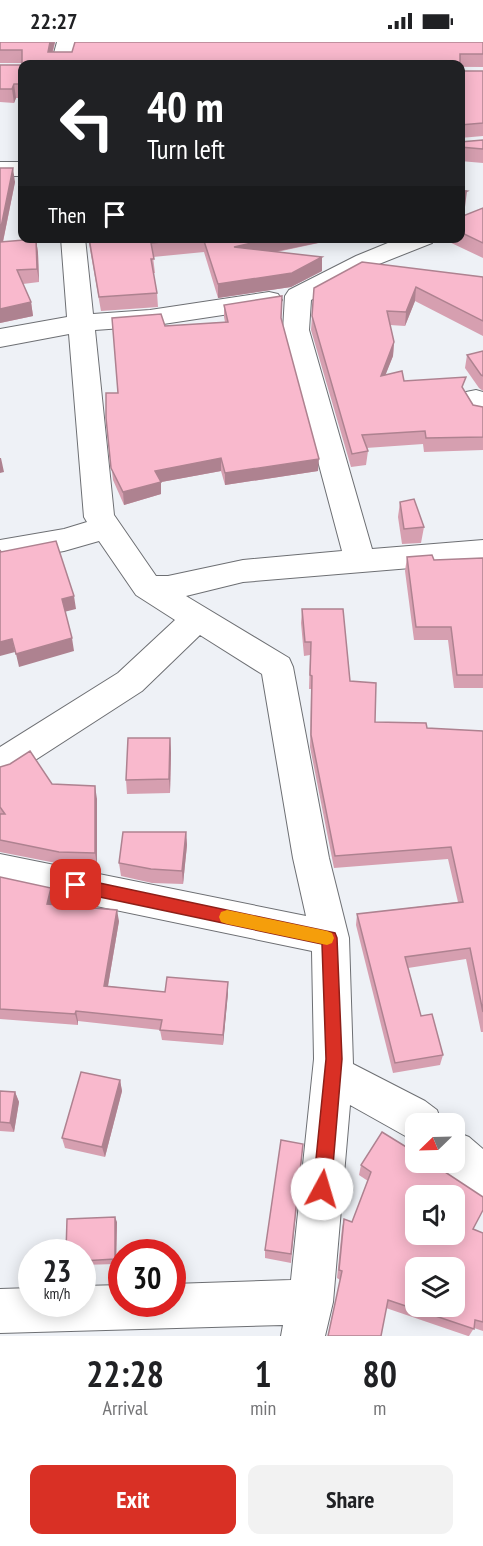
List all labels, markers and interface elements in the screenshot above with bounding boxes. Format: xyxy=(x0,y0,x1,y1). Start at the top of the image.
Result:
text: 22:27 xyxy=(30,7,78,35)
text: 40 m xyxy=(147,79,224,134)
icon: left xyxy=(48,84,126,162)
text: Turn left xyxy=(147,132,225,166)
icon: arrive xyxy=(98,198,131,231)
text: Then xyxy=(48,201,86,229)
pin xyxy=(50,859,101,910)
icon: arrive xyxy=(59,868,92,901)
north arrow xyxy=(405,1113,465,1173)
map controls xyxy=(405,1113,465,1317)
position arrow xyxy=(290,1157,354,1221)
button: sound xyxy=(405,1185,465,1245)
speed limit sign: 30 xyxy=(108,1239,186,1317)
text: 23 xyxy=(43,1251,71,1290)
button: layers xyxy=(405,1257,465,1317)
text: km/h xyxy=(44,1284,70,1303)
text: 22:28 xyxy=(86,1350,164,1397)
text: 1 xyxy=(255,1350,272,1397)
text: 80 xyxy=(362,1350,397,1397)
text: Arrival xyxy=(102,1395,148,1421)
text: min xyxy=(250,1395,276,1421)
text: m xyxy=(373,1395,386,1421)
button: Exit xyxy=(30,1465,236,1534)
button: Share xyxy=(248,1465,453,1534)

